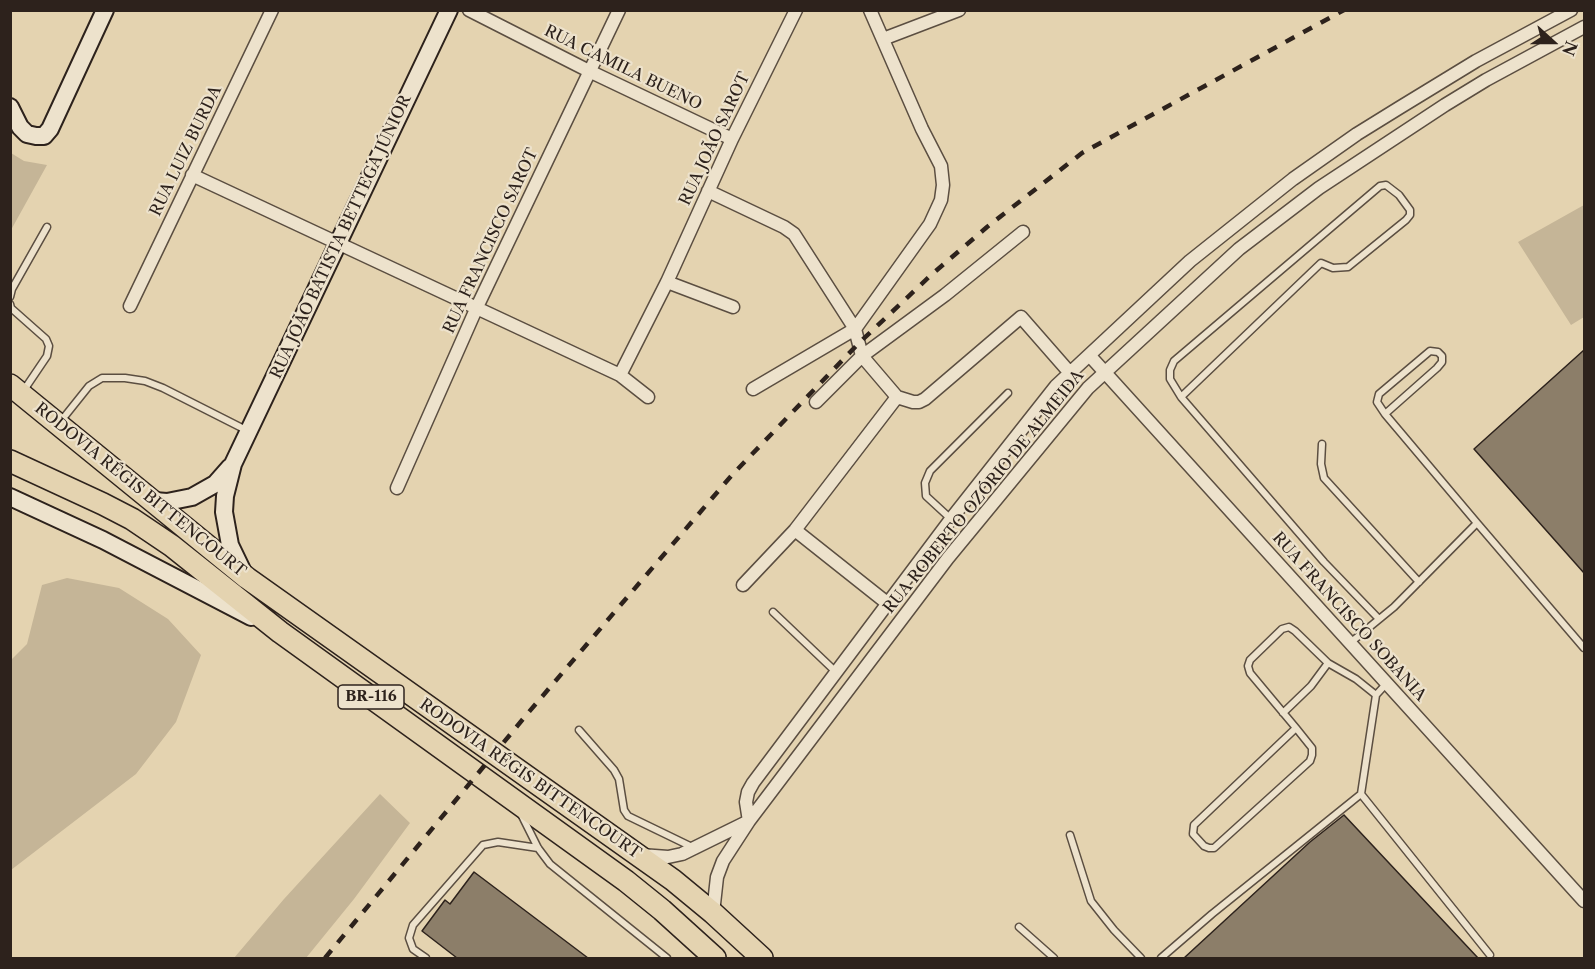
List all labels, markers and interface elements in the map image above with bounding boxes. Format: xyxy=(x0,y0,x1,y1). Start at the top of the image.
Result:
north arrow xyxy=(1523,12,1583,72)
street label: RUA CAMILA BUENO xyxy=(541,21,705,115)
text: N xyxy=(1558,38,1582,59)
street label: RUA JOÃO SAROT xyxy=(676,69,754,209)
street label: RUA LUIZ BURDA xyxy=(146,83,226,219)
street label: RUA JOÃO BATISTA BETTEGA JÚNIOR xyxy=(267,92,415,382)
street label: RUA FRANCISCO SAROT xyxy=(440,145,542,337)
street label: RUA ROBERTO OZÓRIO DE ALMEIDA xyxy=(880,367,1088,617)
street label: RODOVIA RÉGIS BITTENCOURT xyxy=(31,399,249,581)
street label: RUA FRANCISCO SOBANIA xyxy=(1268,529,1430,705)
road number: BR-116 xyxy=(338,685,404,709)
street label: RODOVIA RÉGIS BITTENCOURT xyxy=(416,695,644,863)

